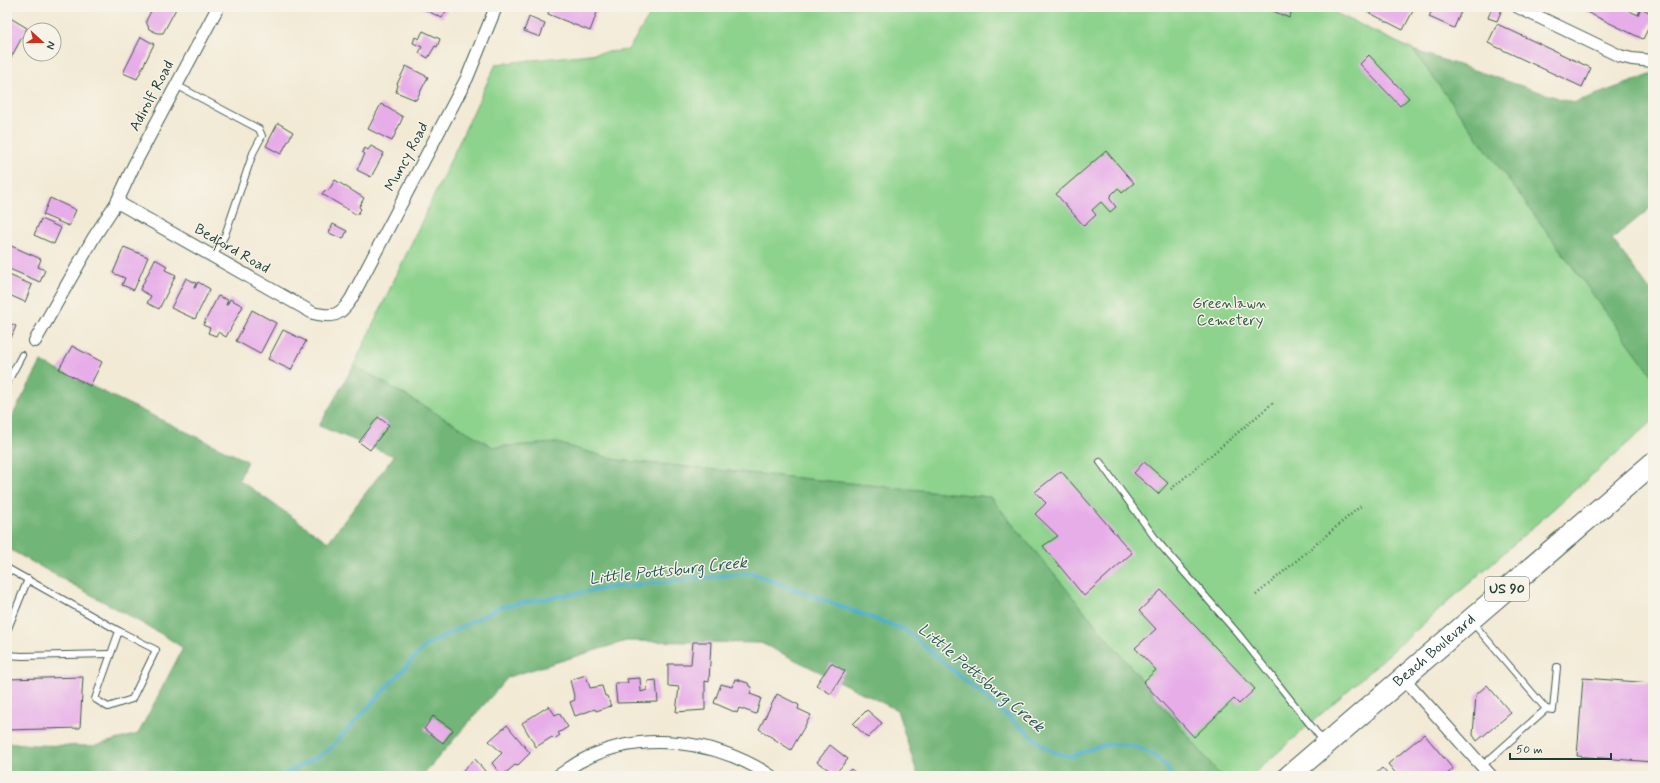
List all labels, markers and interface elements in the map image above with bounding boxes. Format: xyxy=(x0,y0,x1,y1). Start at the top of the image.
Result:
north arrow xyxy=(22,22,62,62)
text: N xyxy=(43,39,58,51)
street label: Adirolf Road xyxy=(125,57,179,135)
street label: Muncy Road xyxy=(380,119,434,195)
street label: Bedford Road xyxy=(190,219,274,280)
park label: Greenlawn Cemetery xyxy=(1192,294,1268,331)
water label: Little Pottsburg Creek xyxy=(588,552,749,590)
road number: US 90 xyxy=(1485,577,1529,601)
street label: Beach Boulevard xyxy=(1389,610,1480,692)
water label: Little Pottsburg Creek xyxy=(914,619,1049,738)
scale bar xyxy=(1510,735,1611,761)
text: 50 m xyxy=(1516,742,1543,758)

